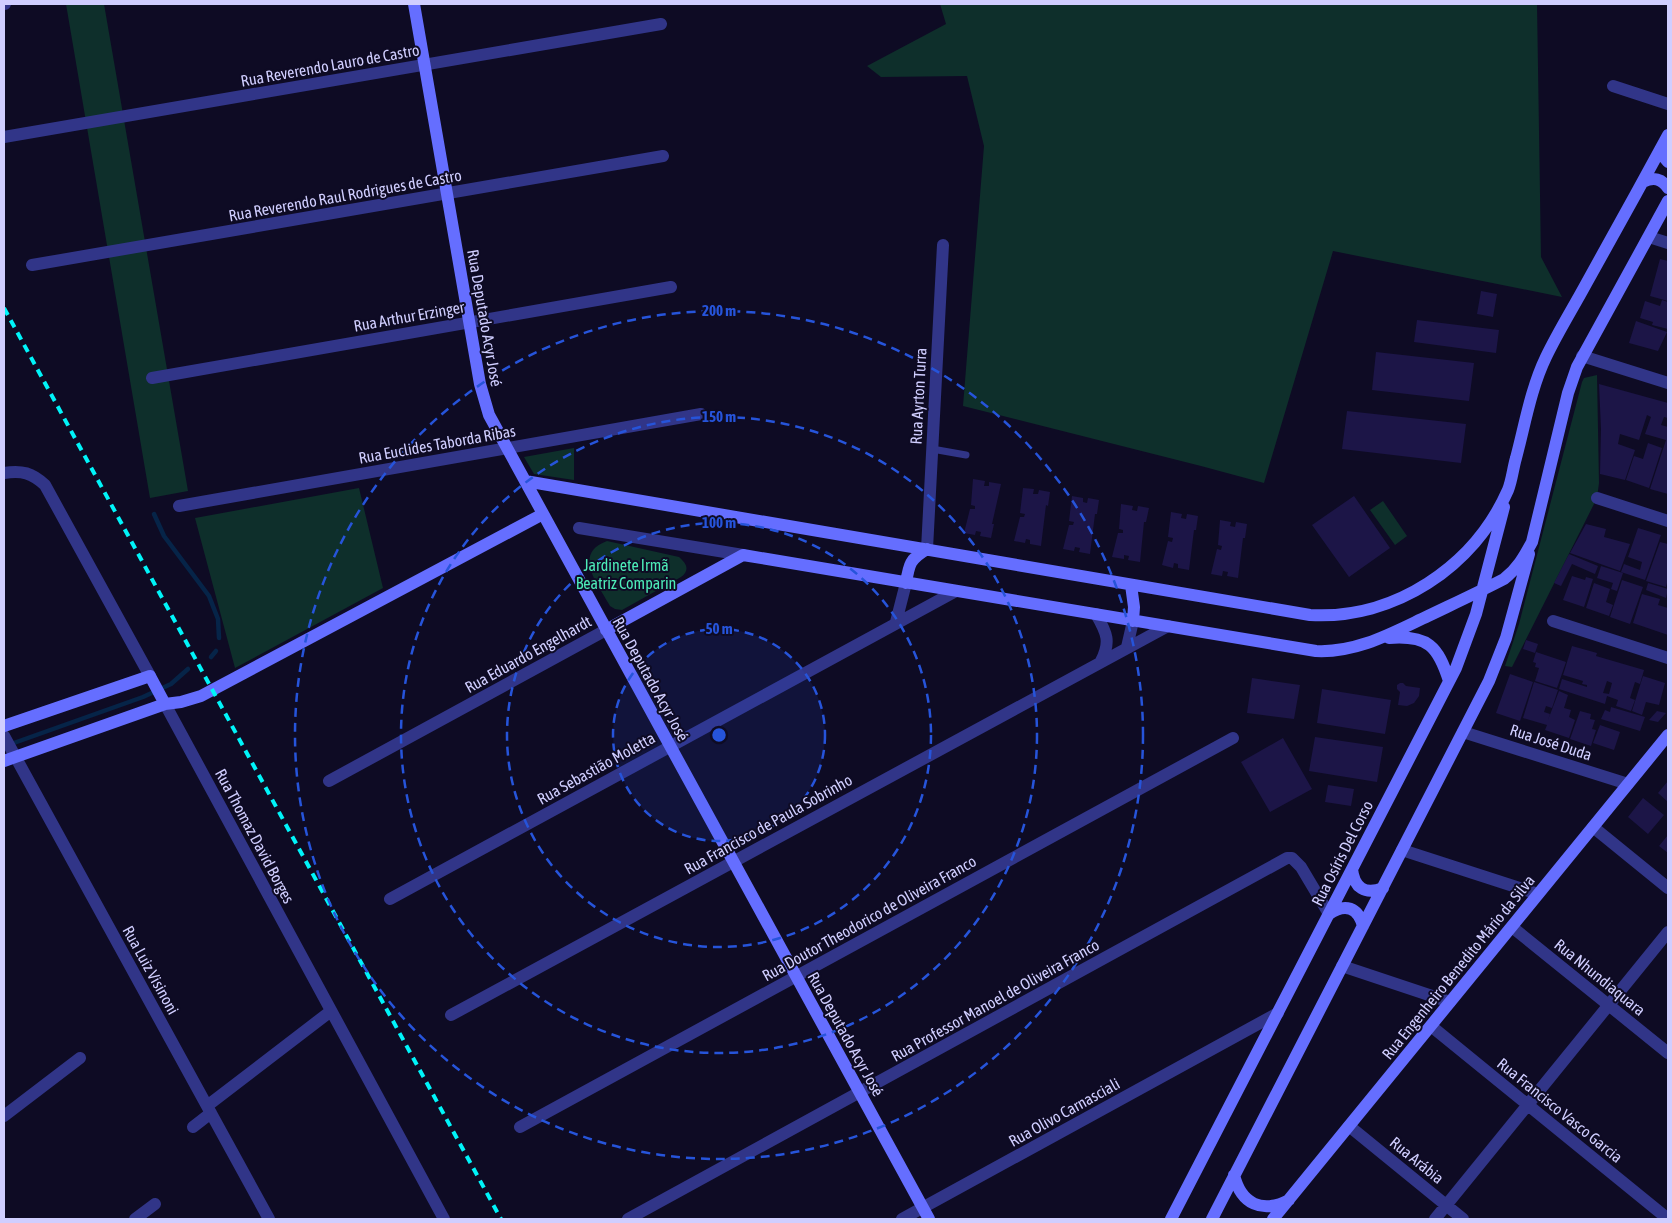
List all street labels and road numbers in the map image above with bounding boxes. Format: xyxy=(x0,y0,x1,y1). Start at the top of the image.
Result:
street label: Rua Reverendo Lauro de Castro xyxy=(239,40,421,90)
street label: Rua Reverendo Raul Rodrigues de Castro xyxy=(227,166,463,225)
street label: Rua Deputado Acyr José xyxy=(463,248,506,388)
street label: Rua Arthur Erzinger xyxy=(352,297,466,336)
street label: Rua Ayrton Turra xyxy=(906,347,931,445)
street label: Rua Euclides Taborda Ribas xyxy=(357,421,517,467)
street label: Rua Eduardo Engelhardt xyxy=(462,612,595,697)
street label: Rua Deputado Acyr José xyxy=(609,614,693,745)
street label: Rua José Duda xyxy=(1508,720,1594,764)
street label: Rua Sebastião Moletta xyxy=(534,728,658,808)
street label: Rua Thomaz David Borges xyxy=(211,766,298,907)
street label: Rua Francisco de Paula Sobrinho xyxy=(681,770,855,878)
street label: Rua Osíris Del Corso xyxy=(1308,797,1376,909)
street label: Rua Doutor Theodorico de Oliveira Franco xyxy=(759,852,979,984)
street label: Rua Engenheiro Benedito Mário da Silva xyxy=(1378,871,1539,1063)
street label: Rua Luiz Visinoni xyxy=(119,923,183,1017)
street label: Rua Professor Manoel de Oliveira Franco xyxy=(888,935,1102,1065)
street label: Rua Nhundiaquara xyxy=(1550,935,1649,1020)
street label: Rua Deputado Acyr José xyxy=(804,969,888,1100)
street label: Rua Francisco Vasco Garcia xyxy=(1494,1054,1626,1166)
street label: Rua Olivo Carnasciali xyxy=(1005,1074,1123,1150)
street label: Rua Arábia xyxy=(1387,1133,1447,1187)

